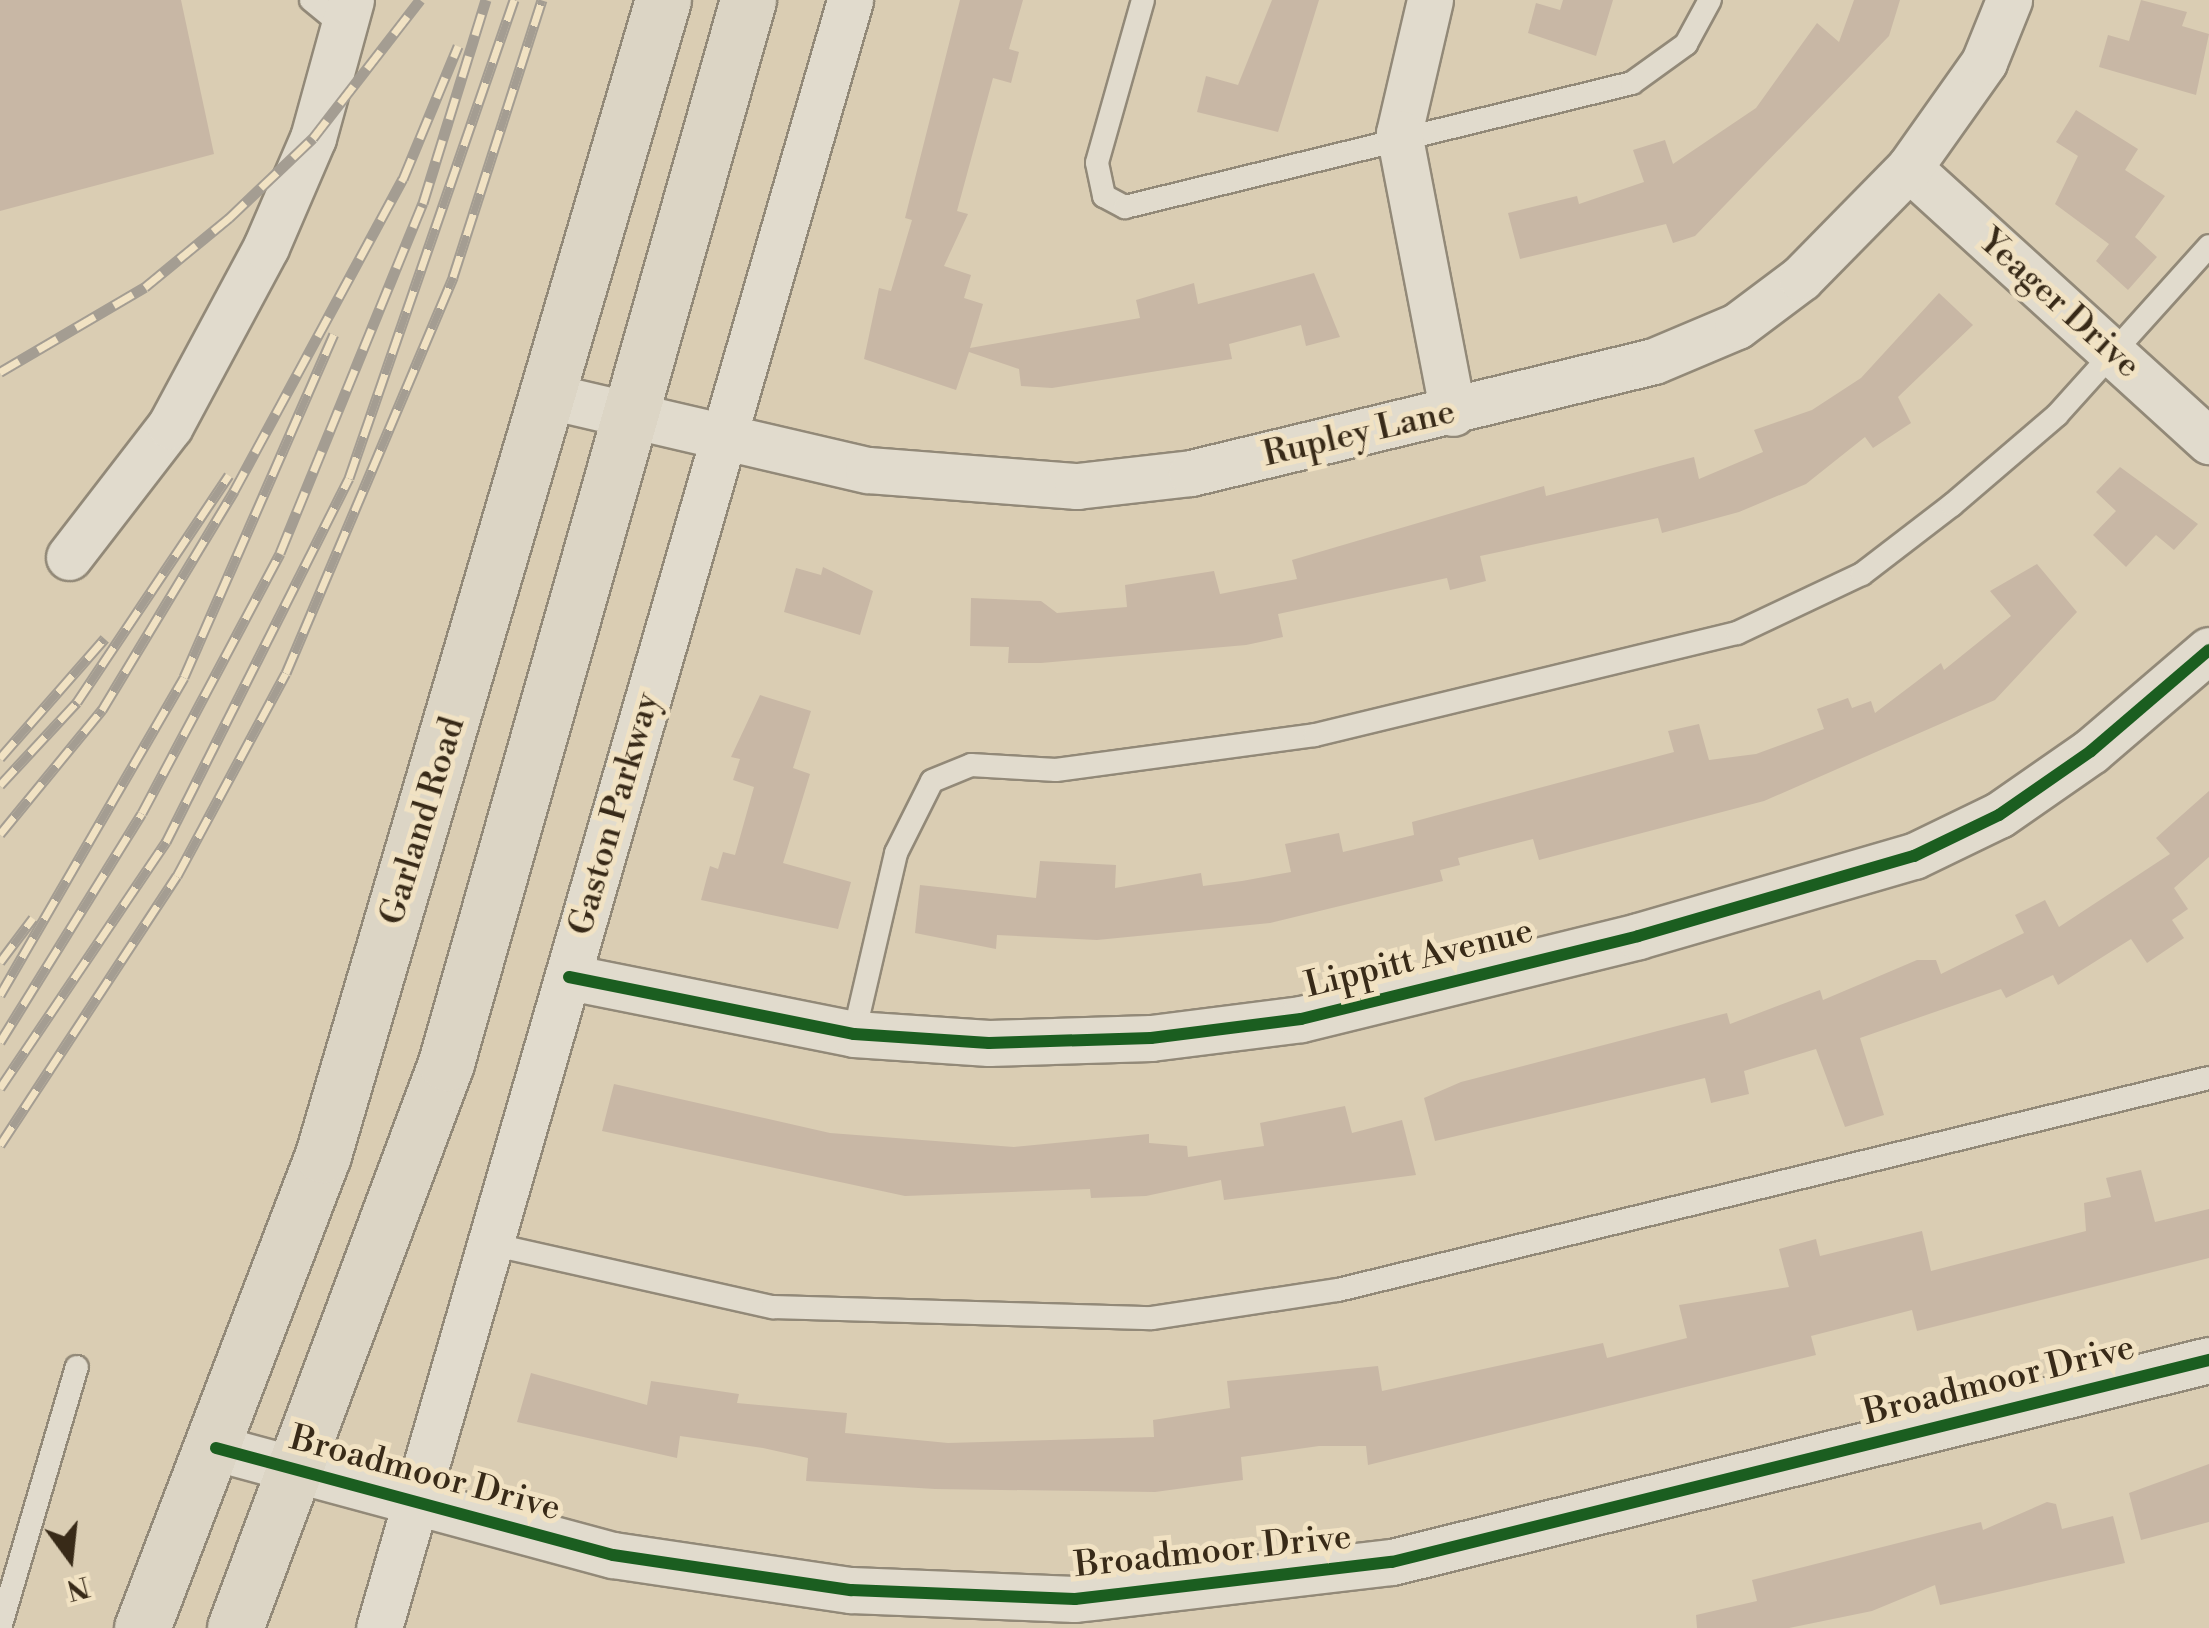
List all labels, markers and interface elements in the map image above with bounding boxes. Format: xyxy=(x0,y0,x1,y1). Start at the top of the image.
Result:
street label: Yeager Drive xyxy=(1970,221,2148,387)
street label: Rupley Lane xyxy=(1259,392,1459,476)
street label: Gaston Parkway xyxy=(560,688,670,940)
street label: Garland Road xyxy=(371,712,475,930)
street label: Lippitt Avenue xyxy=(1301,910,1537,1008)
street label: Broadmoor Drive xyxy=(1859,1327,2139,1435)
street label: Broadmoor Drive xyxy=(285,1418,565,1530)
north arrow xyxy=(20,1508,120,1608)
street label: Broadmoor Drive xyxy=(1073,1517,1353,1587)
text: N xyxy=(63,1568,93,1607)

